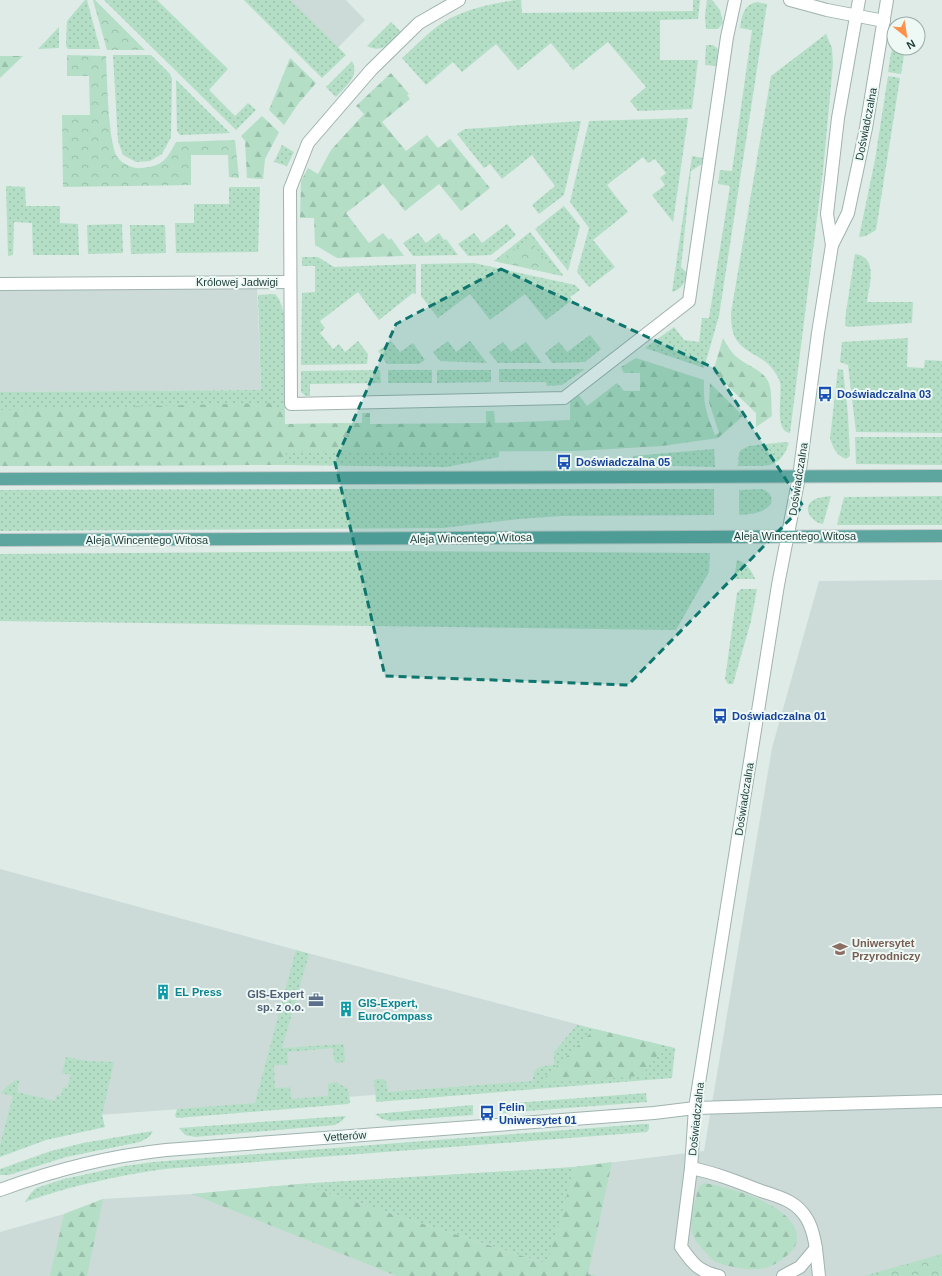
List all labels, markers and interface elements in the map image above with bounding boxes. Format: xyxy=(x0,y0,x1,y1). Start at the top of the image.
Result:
north arrow xyxy=(886,16,926,56)
text: N xyxy=(905,37,917,52)
street label: Doświadczalna xyxy=(853,86,879,161)
street label: Królowej Jadwigi xyxy=(196,276,278,288)
bus stop icon: Doświadczalna 03 xyxy=(816,385,834,403)
place label: Doświadczalna 03 xyxy=(837,388,931,400)
street label: Doświadczalna xyxy=(786,441,810,516)
bus stop icon: Doświadczalna 05 xyxy=(555,453,573,471)
place label: Doświadczalna 05 xyxy=(576,456,670,468)
street label: Aleja Wincentego Witosa xyxy=(734,530,857,542)
street label: Aleja Wincentego Witosa xyxy=(410,531,533,545)
street label: Aleja Wincentego Witosa xyxy=(86,534,209,546)
bus stop icon: Doświadczalna 01 xyxy=(711,707,729,725)
place label: Doświadczalna 01 xyxy=(732,710,826,722)
street label: Doświadczalna xyxy=(732,761,756,836)
place label: Uniwersytet Przyrodniczy xyxy=(852,937,921,962)
school or university icon: Uniwersytet Przyrodniczy xyxy=(831,940,849,958)
building icon: EL Press xyxy=(154,983,172,1001)
place label: EL Press xyxy=(175,986,222,998)
place label: GIS-Expert sp. z o.o. xyxy=(247,988,304,1013)
office icon: GIS-Expert sp. z o.o. xyxy=(307,991,325,1009)
place label: GIS-Expert, EuroCompass xyxy=(358,997,433,1022)
building icon: GIS-Expert, EuroCompass xyxy=(337,1000,355,1018)
street label: Doświadczalna xyxy=(686,1081,706,1156)
place label: Felin Uniwersytet 01 xyxy=(499,1101,577,1126)
bus stop icon: Felin Uniwersytet 01 xyxy=(478,1104,496,1122)
street label: Vetterów xyxy=(323,1129,367,1143)

